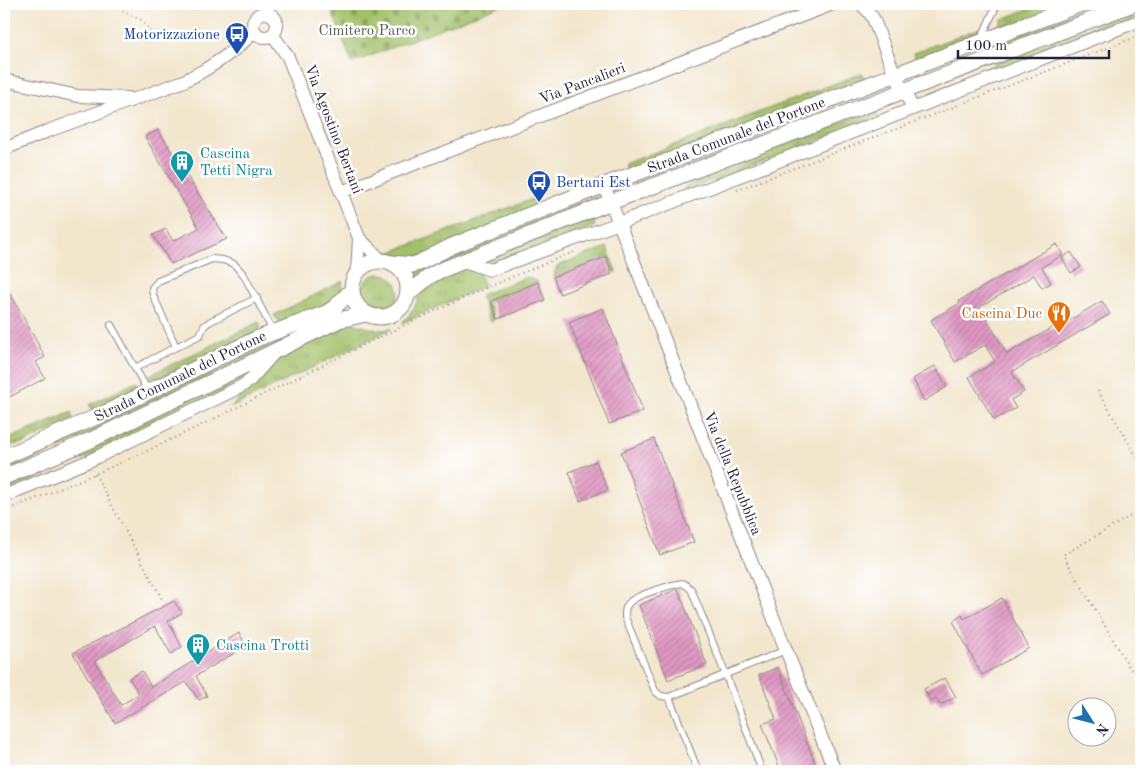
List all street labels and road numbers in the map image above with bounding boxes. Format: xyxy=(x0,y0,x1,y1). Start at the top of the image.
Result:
street label: Via Pancalieri xyxy=(537,61,628,108)
street label: Via Agostino Bertani xyxy=(301,63,364,196)
street label: Strada Comunale del Portone xyxy=(645,95,828,177)
street label: Strada Comunale del Portone xyxy=(92,329,269,426)
street label: Via della Repubblica xyxy=(700,410,763,538)

